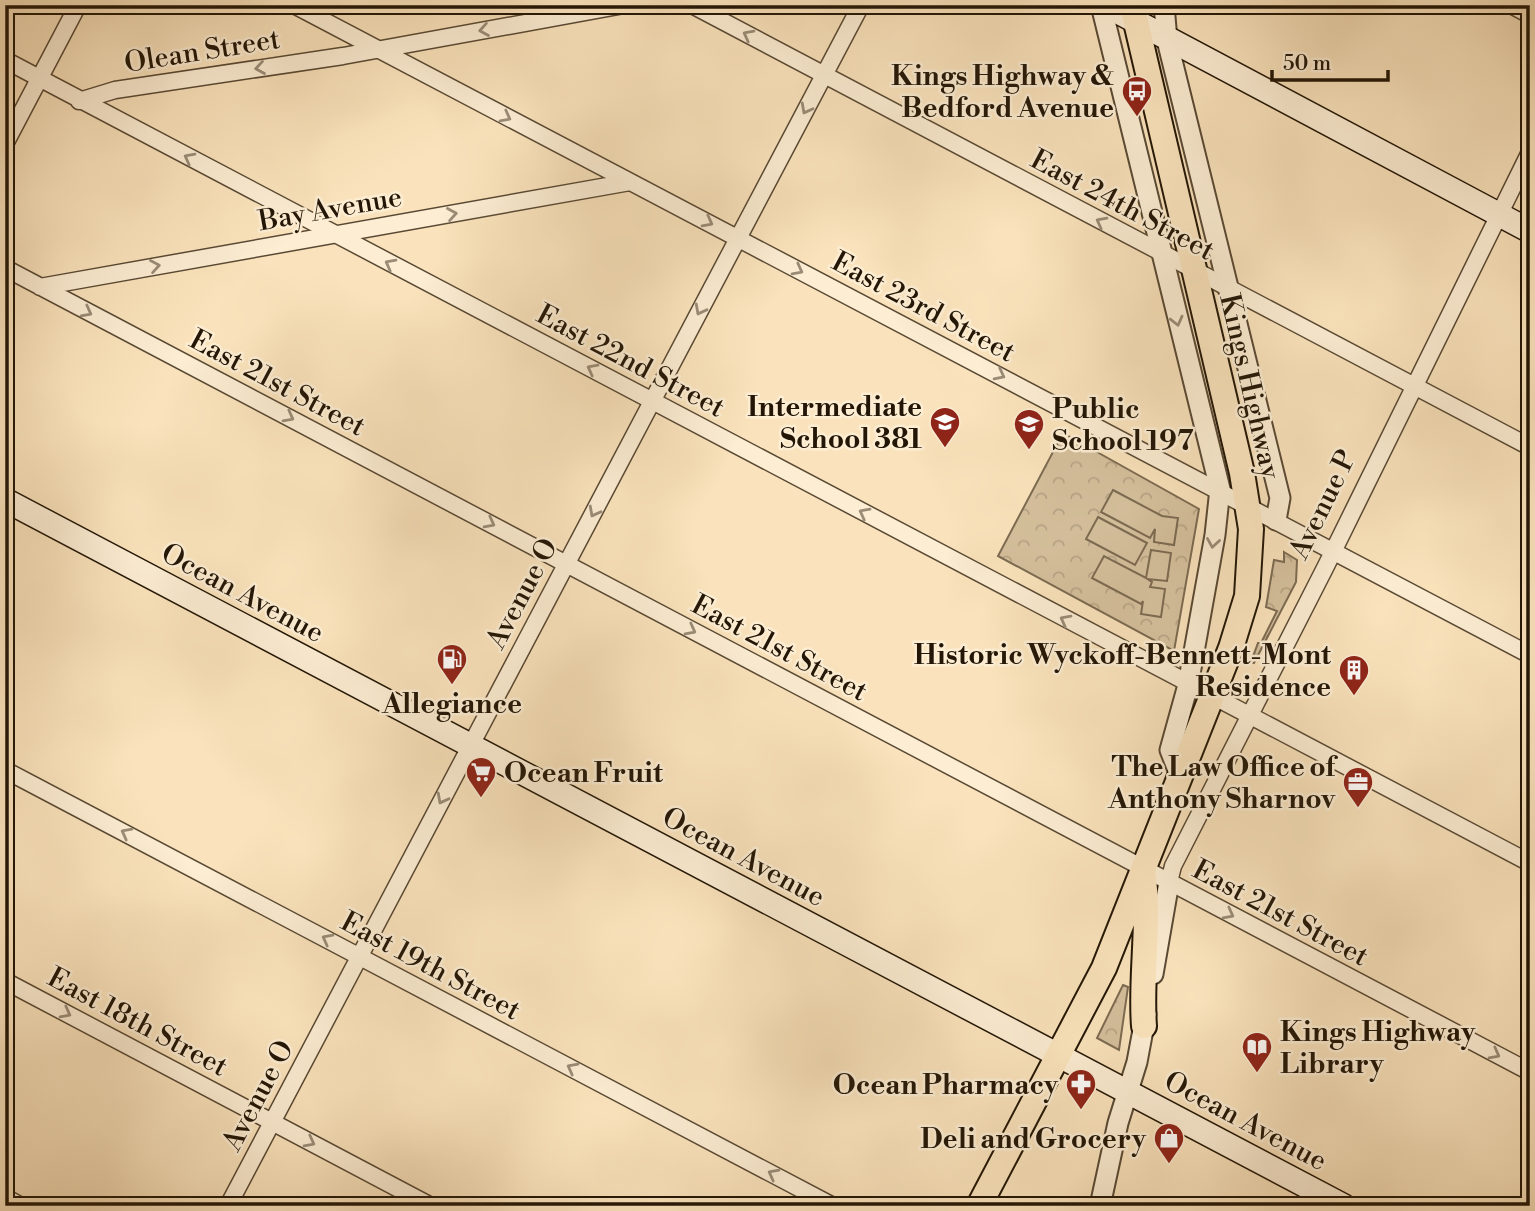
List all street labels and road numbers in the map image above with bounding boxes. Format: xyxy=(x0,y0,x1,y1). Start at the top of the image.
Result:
street label: Olean Street xyxy=(122,22,283,81)
street label: East 24th Street xyxy=(1024,142,1220,269)
street label: Bay Avenue xyxy=(255,180,405,240)
street label: East 23rd Street xyxy=(826,244,1021,370)
street label: Kings Highway xyxy=(1211,291,1288,483)
street label: East 22nd Street xyxy=(530,297,730,426)
street label: East 21st Street xyxy=(183,322,371,444)
street label: Avenue P xyxy=(1281,444,1365,566)
street label: Avenue O xyxy=(478,533,566,656)
street label: Ocean Avenue xyxy=(155,536,330,651)
street label: East 21st Street xyxy=(685,587,873,709)
street label: Ocean Avenue xyxy=(656,800,831,915)
street label: East 21st Street xyxy=(1186,852,1374,974)
street label: East 19th Street xyxy=(334,904,526,1028)
street label: East 18th Street xyxy=(41,960,233,1085)
street label: Avenue O xyxy=(214,1035,302,1158)
street label: Ocean Avenue xyxy=(1158,1064,1333,1179)

